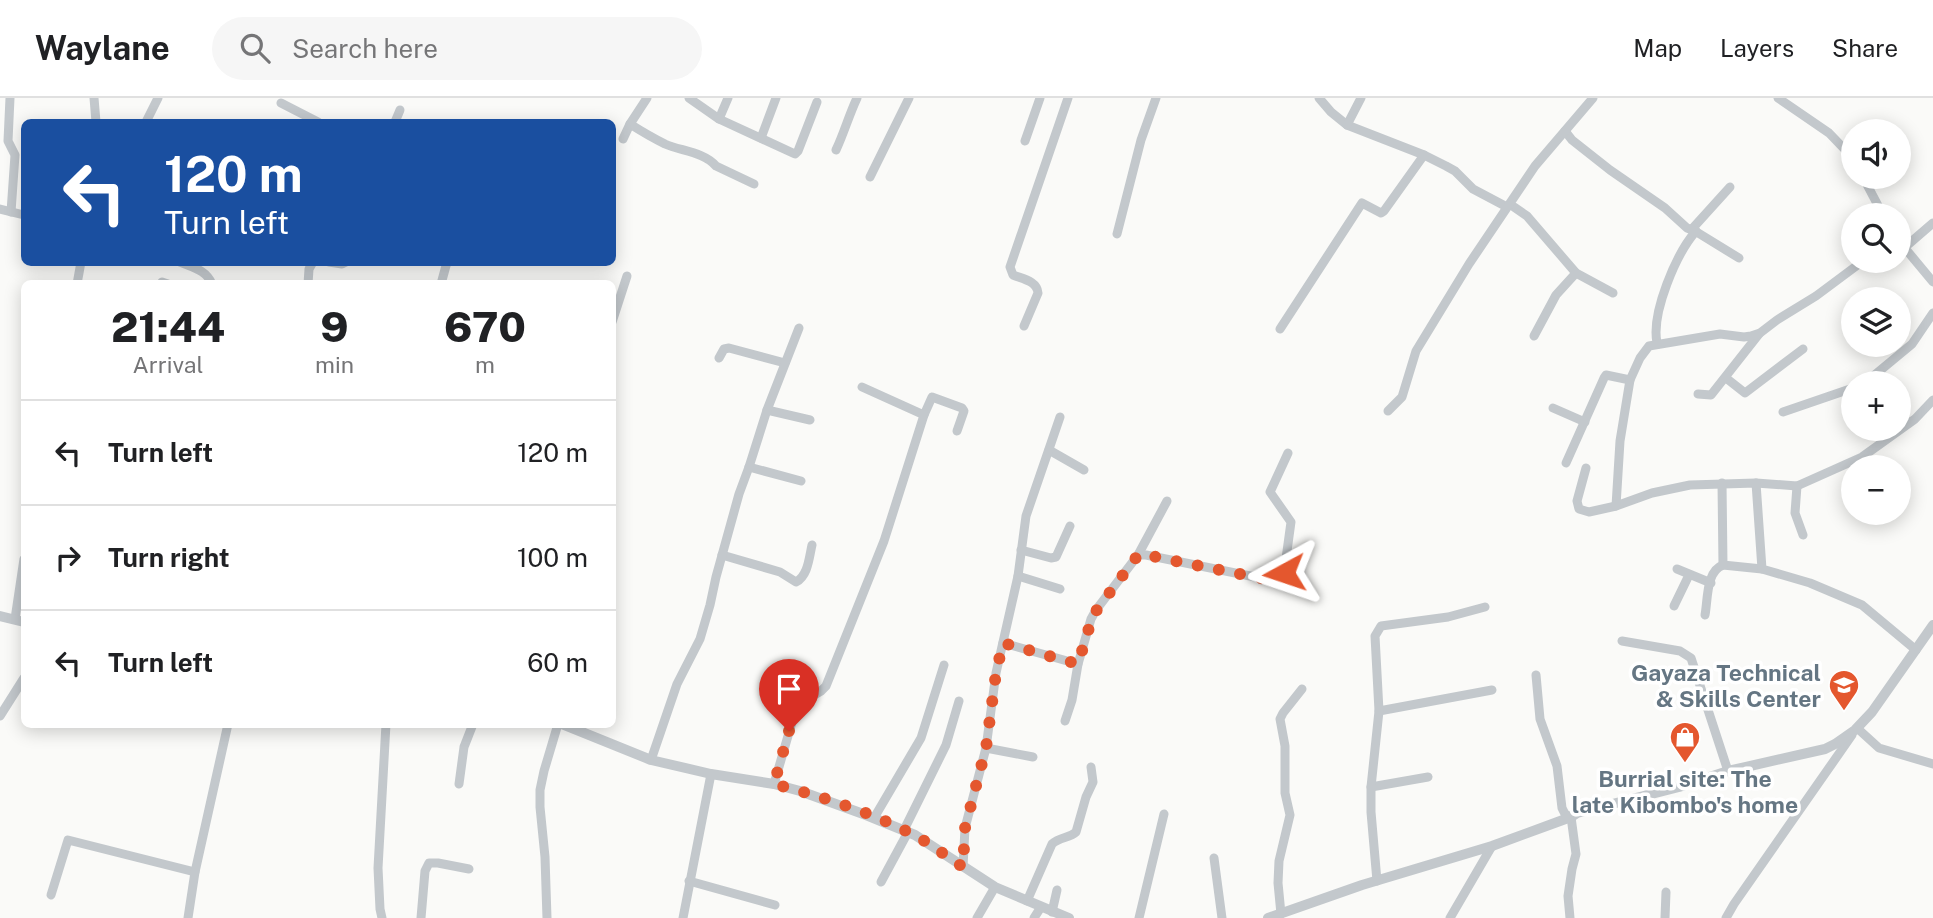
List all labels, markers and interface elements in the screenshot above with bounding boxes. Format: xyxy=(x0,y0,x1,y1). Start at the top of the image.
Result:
search box xyxy=(212,17,702,80)
text: Waylane xyxy=(35,29,170,67)
icon: search xyxy=(236,29,274,67)
text: Search here xyxy=(292,33,438,64)
text: Map xyxy=(1633,34,1682,62)
text: Layers xyxy=(1720,34,1794,62)
text: Share xyxy=(1832,34,1898,62)
map controls xyxy=(1841,119,1911,525)
button: sound xyxy=(1841,119,1911,189)
text: 120 m xyxy=(164,145,303,203)
icon: left xyxy=(49,147,140,238)
button: search xyxy=(1841,203,1911,273)
text: Turn left xyxy=(164,204,289,241)
button: layers xyxy=(1841,287,1911,357)
text: 21:44 xyxy=(111,302,225,351)
text: 9 xyxy=(320,302,349,351)
text: 670 xyxy=(444,302,526,351)
text: Arrival xyxy=(132,351,204,378)
text: min xyxy=(315,351,354,378)
text: m xyxy=(475,351,495,378)
button: + xyxy=(1841,371,1911,441)
icon: left xyxy=(49,434,87,472)
text: Turn left xyxy=(108,437,213,468)
text: 120 m xyxy=(517,437,588,468)
button: − xyxy=(1841,455,1911,525)
position arrow xyxy=(1247,536,1321,610)
icon: right xyxy=(49,539,87,577)
text: Turn right xyxy=(108,542,230,573)
text: 100 m xyxy=(517,542,588,573)
icon: left xyxy=(49,644,87,682)
text: Turn left xyxy=(108,647,213,678)
text: 60 m xyxy=(527,647,588,678)
pin xyxy=(759,659,819,731)
place label: Gayaza Technical & Skills Center xyxy=(1631,659,1821,712)
school or university icon: Gayaza Technical & Skills Center xyxy=(1827,668,1861,712)
icon: arrive xyxy=(770,670,808,708)
shop icon: Burrial site: The late Kibombo's home xyxy=(1668,720,1702,764)
place label: Burrial site: The late Kibombo's home xyxy=(1572,765,1798,818)

